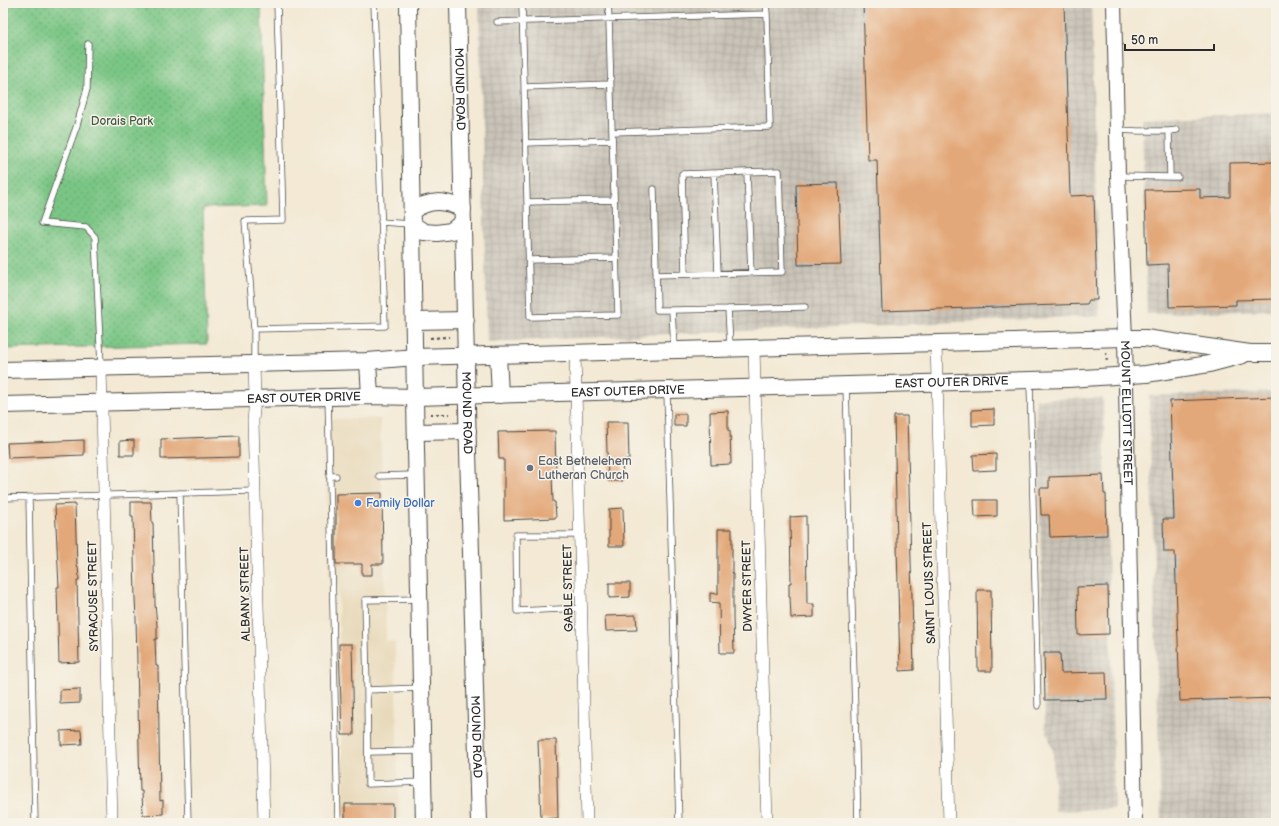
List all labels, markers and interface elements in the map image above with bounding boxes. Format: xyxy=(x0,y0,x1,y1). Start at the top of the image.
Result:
scale bar xyxy=(1125,26,1214,52)
text: 50 m xyxy=(1131,33,1158,48)
street label: MOUND ROAD xyxy=(451,47,468,131)
park label: Dorais Park xyxy=(91,114,153,129)
street label: MOUNT ELLIOTT STREET xyxy=(1117,340,1135,486)
street label: MOUND ROAD xyxy=(458,371,475,455)
street label: EAST OUTER DRIVE xyxy=(894,374,1009,392)
street label: EAST OUTER DRIVE xyxy=(571,383,685,401)
street label: EAST OUTER DRIVE xyxy=(247,389,361,407)
place label: East Bethelehem Lutheran Church xyxy=(538,454,632,483)
marker: East Bethelehem Lutheran Church xyxy=(525,463,535,473)
place label: Family Dollar xyxy=(366,496,435,511)
marker: Family Dollar xyxy=(353,498,363,508)
street label: SAINT LOUIS STREET xyxy=(920,521,939,644)
street label: DWYER STREET xyxy=(739,539,756,632)
street label: SYRACUSE STREET xyxy=(85,540,102,652)
street label: GABLE STREET xyxy=(560,543,577,632)
street label: ALBANY STREET xyxy=(237,546,254,641)
street label: MOUND ROAD xyxy=(467,695,485,779)

